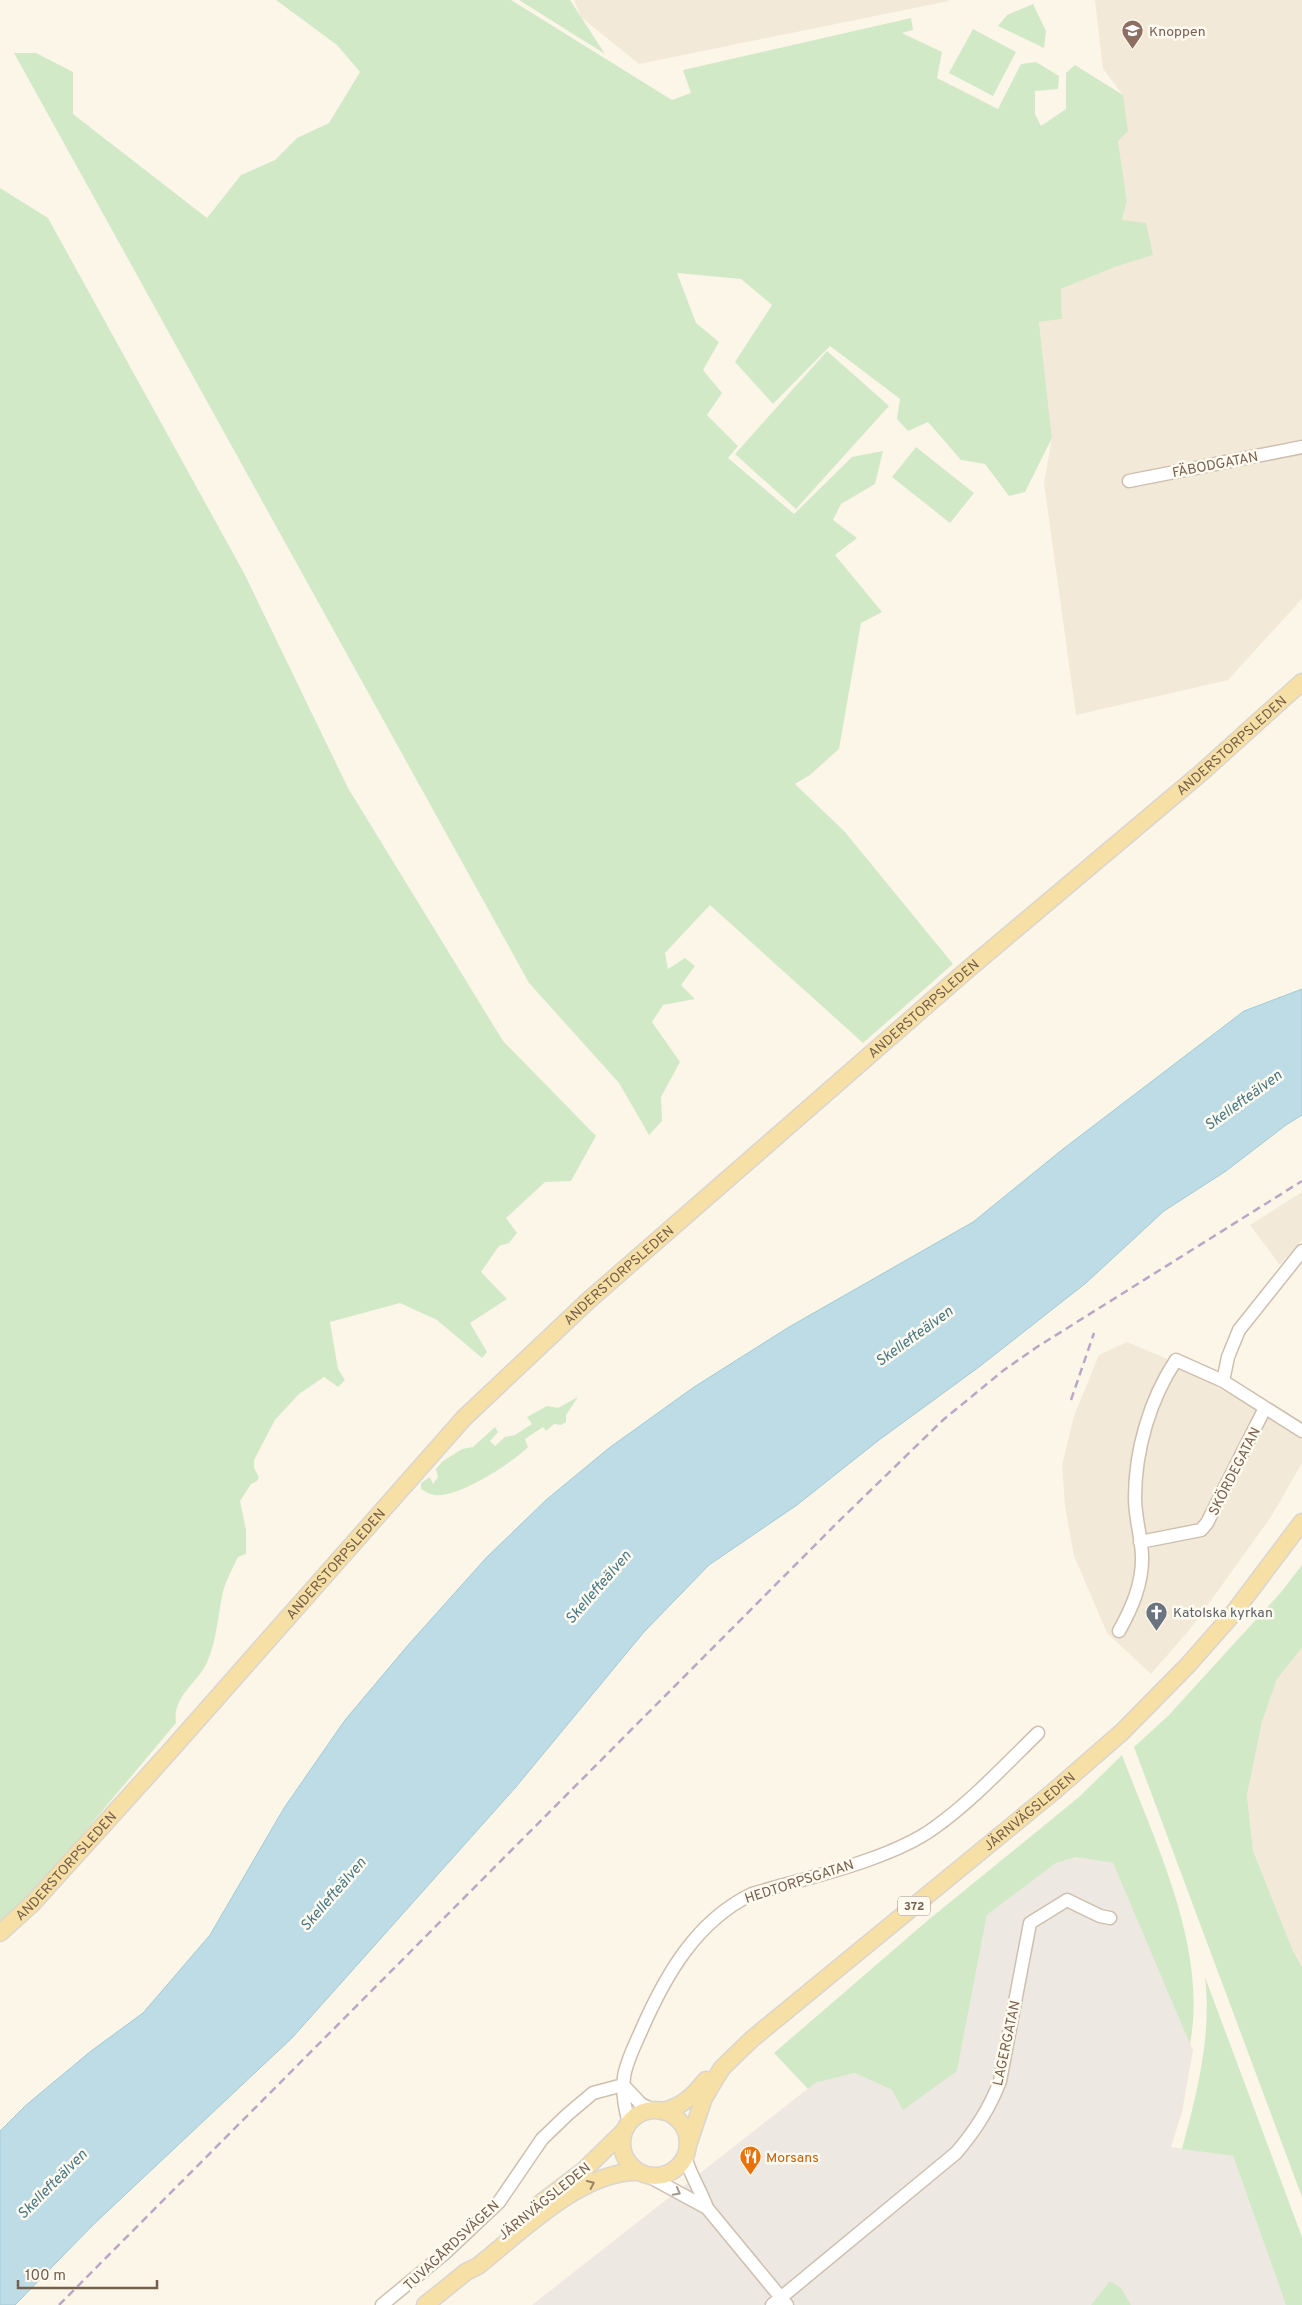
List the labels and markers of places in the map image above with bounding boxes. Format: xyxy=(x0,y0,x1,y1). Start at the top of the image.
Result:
school or university icon: Knoppen xyxy=(1121,19,1145,50)
place label: Knoppen xyxy=(1149,24,1206,41)
church icon: Katolska kyrkan xyxy=(1145,1600,1169,1631)
place label: Katolska kyrkan xyxy=(1173,1605,1273,1622)
restaurant icon: Morsans xyxy=(738,2145,762,2176)
place label: Morsans xyxy=(766,2150,819,2167)

